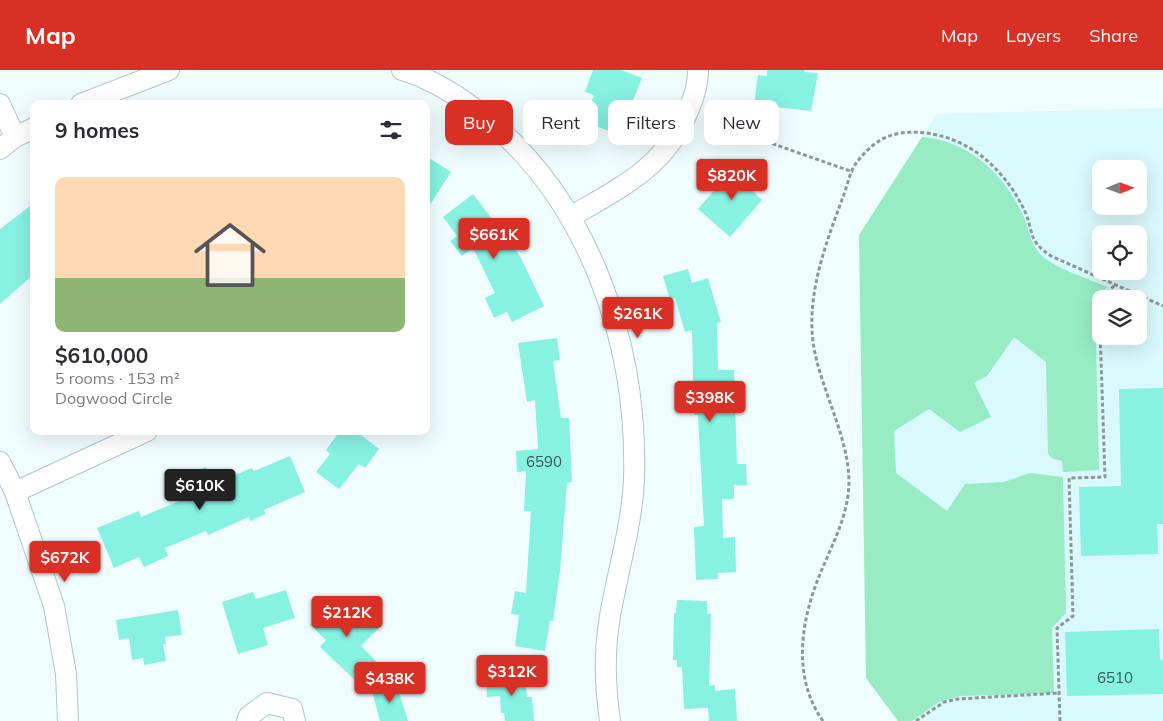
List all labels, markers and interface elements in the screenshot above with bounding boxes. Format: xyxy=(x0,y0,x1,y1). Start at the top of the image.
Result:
text: Map xyxy=(25,20,76,50)
text: Map xyxy=(941,24,978,47)
text: Layers xyxy=(1006,24,1061,47)
text: Share xyxy=(1089,24,1138,47)
chip: Buy xyxy=(445,100,513,145)
chip: Rent xyxy=(523,100,598,145)
chip: Filters xyxy=(608,100,694,145)
chip: New xyxy=(704,100,779,145)
icon: filters xyxy=(377,116,405,144)
text: 9 homes xyxy=(55,117,139,143)
pin: $820K xyxy=(697,158,767,201)
north arrow xyxy=(1092,160,1148,215)
map controls xyxy=(1092,160,1147,345)
text: $820K xyxy=(707,165,757,185)
icon: home xyxy=(185,210,275,300)
pin: $661K xyxy=(459,218,529,260)
text: $661K xyxy=(469,224,519,244)
button: locate xyxy=(1092,225,1147,280)
button: layers xyxy=(1092,290,1147,345)
pin: $261K xyxy=(603,296,673,339)
text: $261K xyxy=(613,303,663,323)
text: $610,000 xyxy=(55,342,148,368)
text: 5 rooms · 153 m² xyxy=(55,368,180,388)
pin: $398K xyxy=(675,380,745,423)
text: $398K xyxy=(685,387,735,407)
text: Dogwood Circle xyxy=(55,388,172,408)
house number: 6590 xyxy=(526,452,562,471)
pin: $610K xyxy=(165,468,235,511)
text: $610K xyxy=(175,475,225,495)
pin: $672K xyxy=(30,540,100,583)
text: $672K xyxy=(40,547,90,567)
pin: $212K xyxy=(312,596,382,638)
text: $212K xyxy=(322,602,372,622)
pin: $312K xyxy=(477,654,547,697)
text: $312K xyxy=(487,661,537,681)
pin: $438K xyxy=(355,662,425,704)
text: $438K xyxy=(365,668,415,688)
house number: 6510 xyxy=(1097,668,1133,687)

